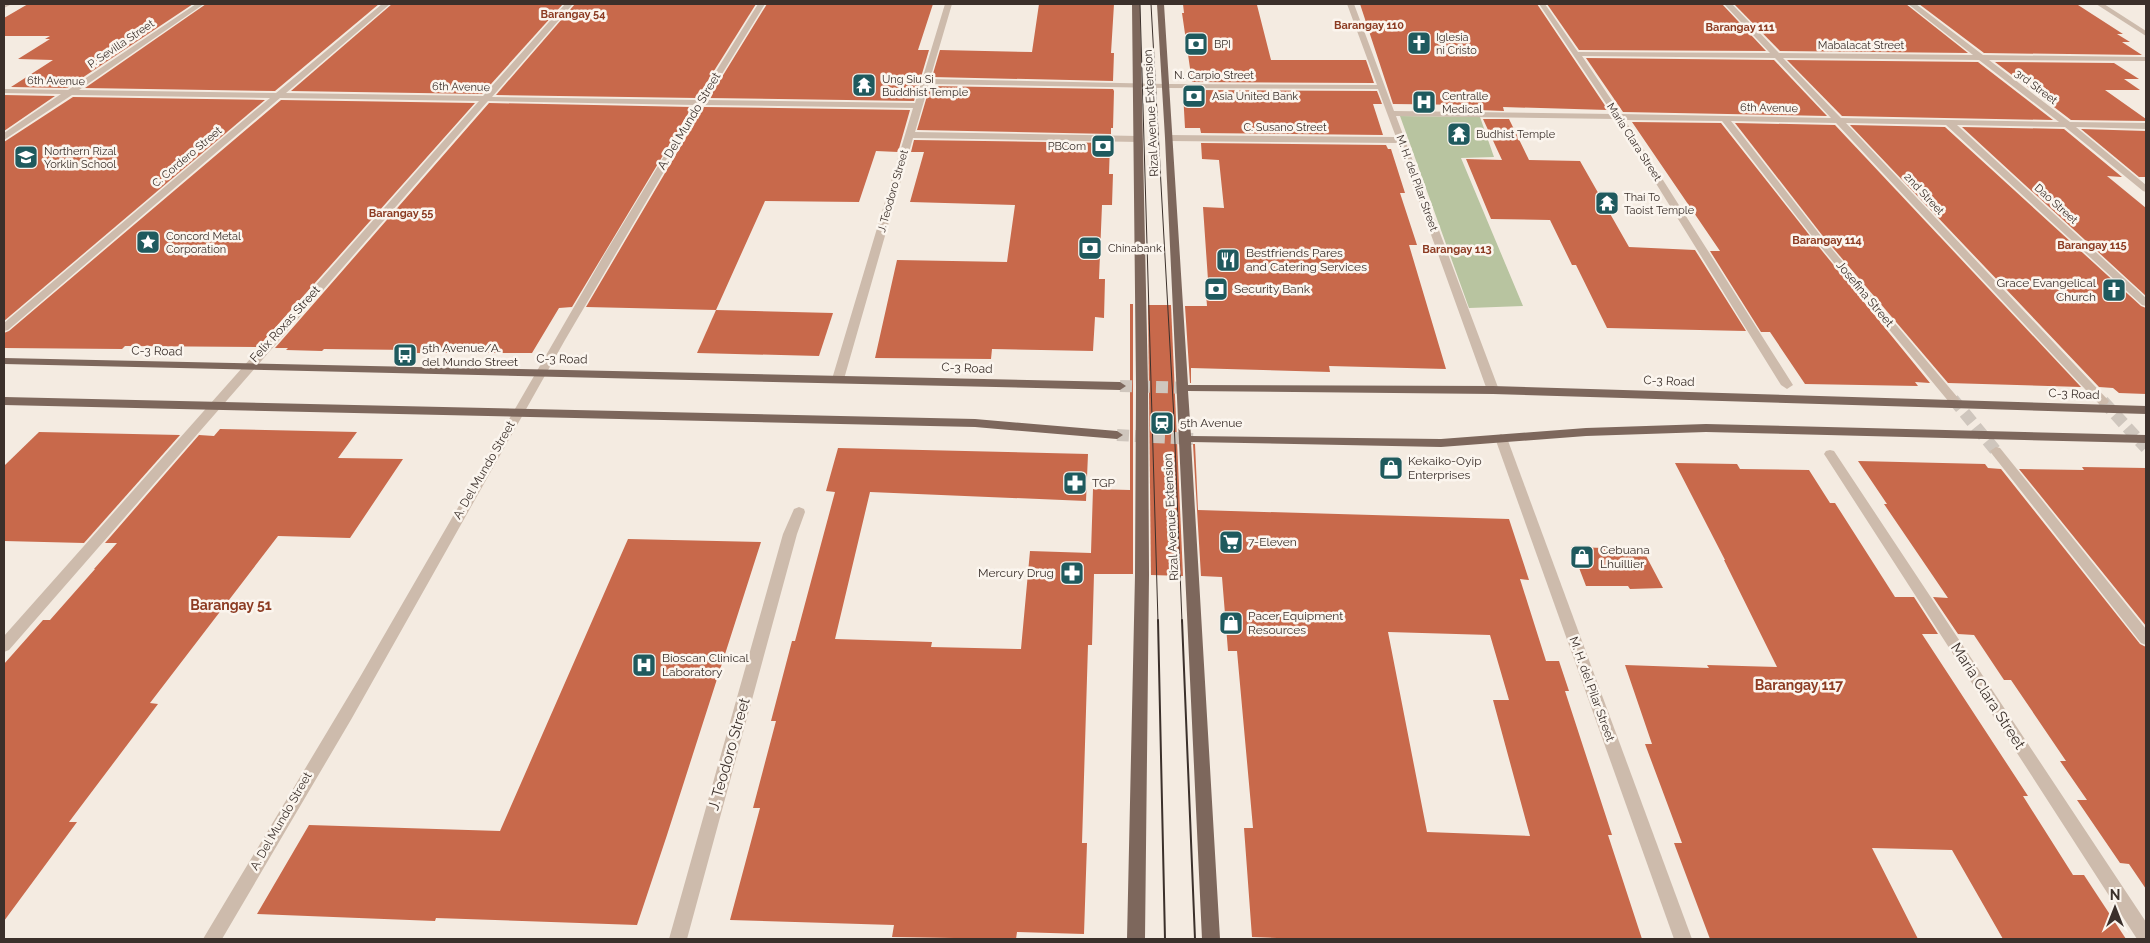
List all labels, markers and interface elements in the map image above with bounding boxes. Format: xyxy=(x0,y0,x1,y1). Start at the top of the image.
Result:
district label: Barangay 54 xyxy=(541,8,605,21)
street label: P. Sevilla Street xyxy=(85,17,157,71)
district label: Barangay 110 xyxy=(1334,19,1404,32)
district label: Barangay 111 xyxy=(1706,21,1775,34)
church icon: Iglesia ni Cristo xyxy=(1406,30,1432,56)
bank icon: BPI xyxy=(1183,31,1209,57)
place label: Iglesia ni Cristo xyxy=(1436,31,1477,57)
place label: BPI xyxy=(1214,38,1231,51)
street label: Mabalacat Street xyxy=(1818,39,1904,52)
street label: Rizal Avenue Extension xyxy=(1141,49,1161,177)
street label: 3rd Street xyxy=(2012,67,2060,107)
street label: N. Carpio Street xyxy=(1174,69,1254,82)
street label: A. Del Mundo Street xyxy=(655,70,723,172)
temple icon: Ung Siu Si Buddhist Temple xyxy=(851,72,877,98)
place label: Ung Siu Si Buddhist Temple xyxy=(882,73,969,99)
street label: 6th Avenue xyxy=(27,74,86,88)
street label: 6th Avenue xyxy=(432,80,491,94)
bank icon: Asia United Bank xyxy=(1181,83,1207,109)
hospital icon: Centralle Medical xyxy=(1411,89,1437,115)
place label: Asia United Bank xyxy=(1212,90,1298,103)
place label: Centralle Medical xyxy=(1442,90,1489,116)
street label: Maria Clara Street xyxy=(1604,101,1664,184)
street label: 6th Avenue xyxy=(1740,101,1799,115)
street label: C. Susano Street xyxy=(1243,121,1327,134)
temple icon: Budhist Temple xyxy=(1446,121,1472,147)
street label: C. Cordero Street xyxy=(149,124,225,190)
place label: Budhist Temple xyxy=(1476,128,1556,141)
bank icon: PBCom xyxy=(1090,133,1116,159)
street label: M. H. del Pilar Street xyxy=(1394,133,1441,233)
place label: PBCom xyxy=(1048,140,1086,153)
school or university icon: Northern Rizal Yorklin School xyxy=(13,144,39,170)
place label: Northern Rizal Yorklin School xyxy=(44,145,116,171)
street label: J. Teodoro Street xyxy=(875,148,911,234)
street label: 2nd Street xyxy=(1901,170,1947,218)
street label: Dao Street xyxy=(2032,181,2081,227)
temple icon: Thai To Taoist Temple xyxy=(1594,190,1620,216)
place label: Thai To Taoist Temple xyxy=(1624,191,1695,217)
district label: Barangay 55 xyxy=(369,207,433,220)
place icon: Concord Metal Corporation xyxy=(135,229,161,255)
place label: Concord Metal Corporation xyxy=(166,230,241,256)
district label: Barangay 114 xyxy=(1792,234,1862,247)
bank icon: Chinabank xyxy=(1077,235,1103,261)
district label: Barangay 115 xyxy=(2057,239,2127,252)
place label: Chinabank xyxy=(1108,242,1162,255)
district label: Barangay 113 xyxy=(1422,243,1492,256)
place label: Bestfriends Pares and Catering Services xyxy=(1246,246,1367,274)
restaurant icon: Bestfriends Pares and Catering Services xyxy=(1215,247,1241,273)
street label: Josefina Street xyxy=(1833,258,1897,330)
bank icon: Security Bank xyxy=(1203,276,1229,302)
place label: Grace Evangelical Church xyxy=(1996,276,2097,304)
church icon: Grace Evangelical Church xyxy=(2101,277,2127,303)
place label: Security Bank xyxy=(1234,282,1311,296)
street label: Felix Roxas Street xyxy=(247,283,323,365)
place label: 5th Avenue/A. del Mundo Street xyxy=(422,341,518,369)
bus stop icon: 5th Avenue/A. del Mundo Street xyxy=(392,342,418,368)
street label: C-3 Road xyxy=(131,344,183,358)
street label: C-3 Road xyxy=(536,352,588,366)
street label: C-3 Road xyxy=(941,360,993,376)
street label: C-3 Road xyxy=(1643,373,1695,389)
street label: C-3 Road xyxy=(2048,386,2100,402)
station icon: 5th Avenue xyxy=(1149,410,1175,436)
place label: 5th Avenue xyxy=(1180,416,1242,430)
street label: A. Del Mundo Street xyxy=(450,419,518,521)
street label: Rizal Avenue Extension xyxy=(1161,453,1181,581)
place label: Kekaiko-Oyip Enterprises xyxy=(1408,454,1482,482)
shop icon: Kekaiko-Oyip Enterprises xyxy=(1378,455,1404,481)
pharmacy icon: TGP xyxy=(1062,470,1088,496)
place label: TGP xyxy=(1092,476,1116,490)
supermarket icon: 7-Eleven xyxy=(1218,529,1244,555)
place label: 7-Eleven xyxy=(1248,535,1297,549)
place label: Cebuana Lhuillier xyxy=(1600,543,1650,571)
shop icon: Cebuana Lhuillier xyxy=(1569,544,1595,570)
pharmacy icon: Mercury Drug xyxy=(1059,560,1085,586)
place label: Mercury Drug xyxy=(978,566,1054,580)
district label: Barangay 51 xyxy=(190,597,272,613)
place label: Pacer Equipment Resources xyxy=(1248,609,1343,637)
shop icon: Pacer Equipment Resources xyxy=(1218,610,1244,636)
street label: M. H. del Pilar Street xyxy=(1566,635,1618,743)
street label: Maria Clara Street xyxy=(1947,639,2029,753)
place label: Bioscan Clinical Laboratory xyxy=(662,651,750,679)
hospital icon: Bioscan Clinical Laboratory xyxy=(631,652,657,678)
district label: Barangay 117 xyxy=(1755,677,1843,693)
street label: J. Teodoro Street xyxy=(704,696,754,812)
street label: A. Del Mundo Street xyxy=(247,770,315,872)
north arrow xyxy=(2090,883,2140,933)
text: N xyxy=(2110,887,2120,903)

